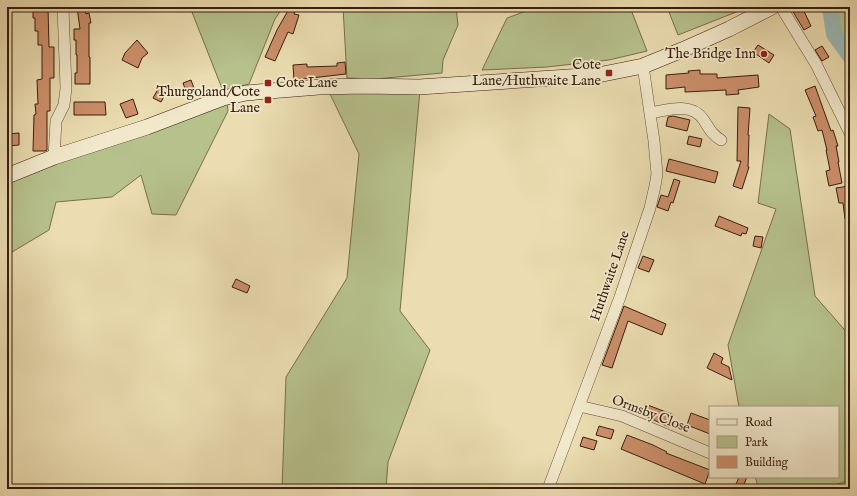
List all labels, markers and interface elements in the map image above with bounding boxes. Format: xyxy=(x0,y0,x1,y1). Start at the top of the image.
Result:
place label: The Bridge Inn xyxy=(665,45,757,63)
marker: The Bridge Inn xyxy=(759,49,769,59)
place label: Cote Lane/Huthwaite Lane xyxy=(472,56,602,90)
marker: Cote Lane/Huthwaite Lane xyxy=(604,68,614,78)
place label: Cote Lane xyxy=(276,74,338,92)
marker: Cote Lane xyxy=(263,78,273,88)
place label: Thurgoland/Cote Lane xyxy=(157,83,261,117)
marker: Thurgoland/Cote Lane xyxy=(263,95,273,105)
street label: Huthwaite Lane xyxy=(586,228,634,323)
street label: Ormsby Close xyxy=(609,391,693,437)
legend xyxy=(709,406,839,478)
text: Road xyxy=(745,415,773,430)
text: Park xyxy=(745,435,768,450)
text: Building xyxy=(745,455,789,470)

